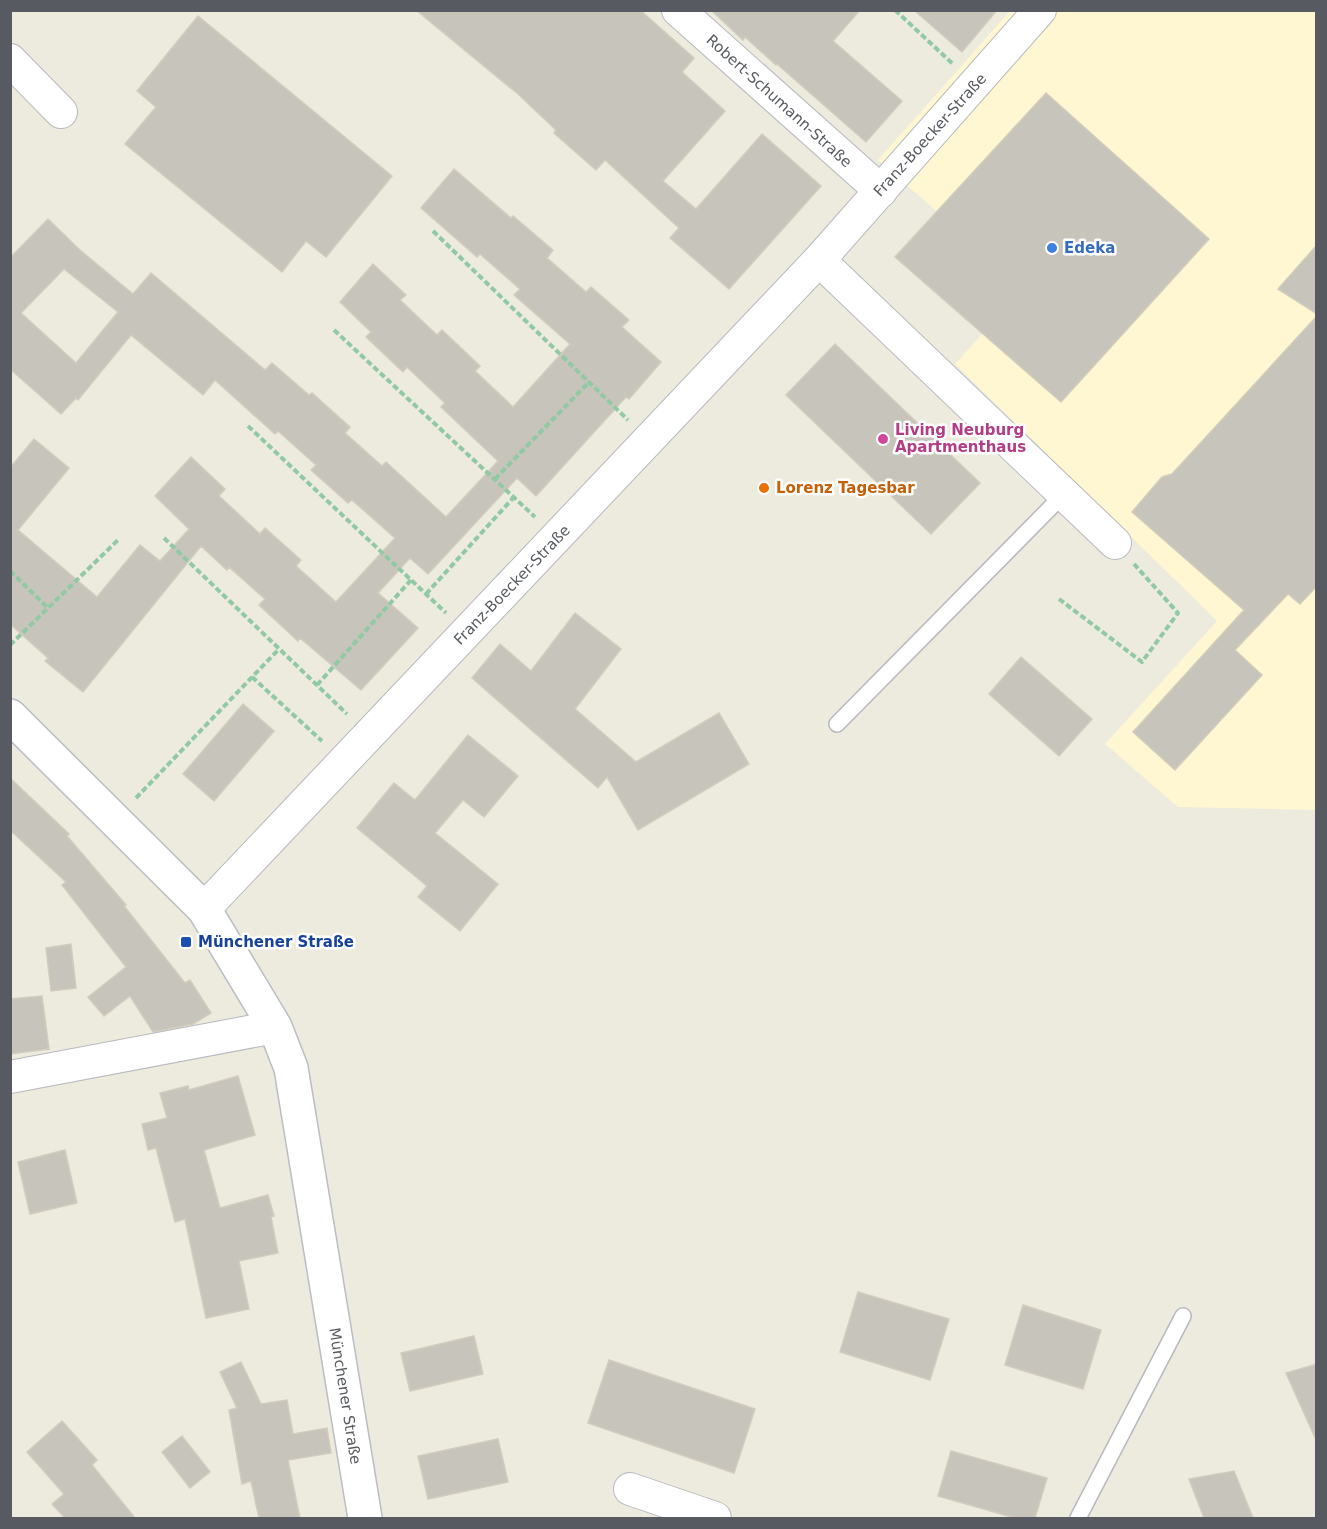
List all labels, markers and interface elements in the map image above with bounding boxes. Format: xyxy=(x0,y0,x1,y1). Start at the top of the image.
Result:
street label: Robert-Schumann-Straße xyxy=(703,31,855,171)
street label: Franz-Boecker-Straße xyxy=(870,70,990,200)
place label: Edeka xyxy=(1064,239,1115,257)
marker: Edeka xyxy=(1045,241,1059,255)
place label: Living Neuburg Apartmenthaus xyxy=(895,421,1026,456)
marker: Living Neuburg Apartmenthaus xyxy=(876,432,890,446)
place label: Lorenz Tagesbar xyxy=(776,479,915,497)
marker: Lorenz Tagesbar xyxy=(757,481,771,495)
street label: Franz-Boecker-Straße xyxy=(450,521,574,649)
place label: Münchener Straße xyxy=(198,933,354,951)
marker: Münchener Straße xyxy=(179,935,193,949)
street label: Münchener Straße xyxy=(325,1326,365,1466)

